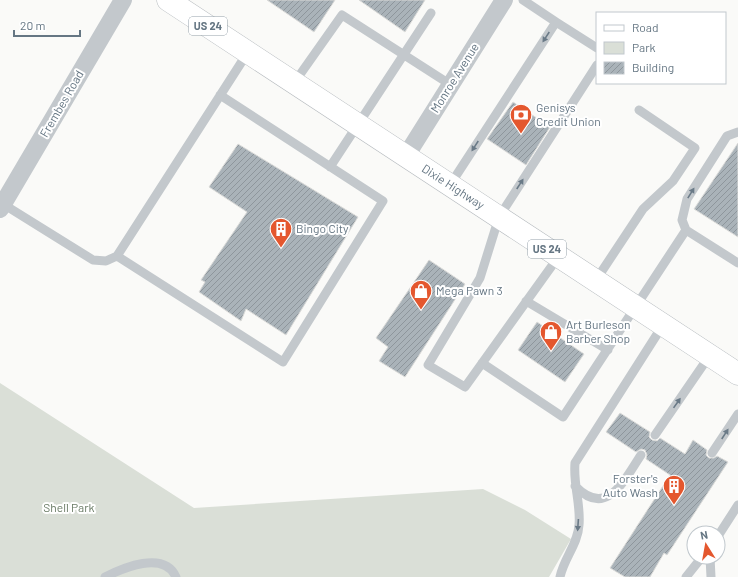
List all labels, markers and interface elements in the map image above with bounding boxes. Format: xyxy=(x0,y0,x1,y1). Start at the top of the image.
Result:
scale bar xyxy=(14,12,80,38)
legend xyxy=(596,12,726,84)
road number: US 24 xyxy=(189,17,227,35)
text: 20 m xyxy=(20,18,46,32)
text: Road xyxy=(632,20,659,34)
one-way arrow xyxy=(542,31,550,42)
street label: Monroe Avenue xyxy=(427,40,481,115)
text: Park xyxy=(632,40,656,54)
text: Building xyxy=(632,60,674,74)
street label: Frembes Road xyxy=(36,68,86,139)
place label: Genisys Credit Union xyxy=(536,100,601,128)
bank icon: Genisys Credit Union xyxy=(508,102,534,135)
one-way arrow xyxy=(472,140,479,151)
street label: Dixie Highway xyxy=(420,161,488,212)
one-way arrow xyxy=(516,179,524,189)
one-way arrow xyxy=(687,187,694,199)
building icon: Bingo City xyxy=(268,216,294,249)
place label: Bingo City xyxy=(296,221,349,235)
road number: US 24 xyxy=(528,240,566,258)
shop icon: Mega Pawn 3 xyxy=(408,278,434,311)
place label: Mega Pawn 3 xyxy=(436,283,503,297)
place label: Art Burleson Barber Shop xyxy=(566,317,631,345)
shop icon: Art Burleson Barber Shop xyxy=(538,319,564,352)
one-way arrow xyxy=(673,398,681,408)
one-way arrow xyxy=(721,429,729,439)
place label: Forster's Auto Wash xyxy=(603,471,658,499)
building icon: Forster's Auto Wash xyxy=(661,473,687,506)
park label: Shell Park xyxy=(43,500,95,514)
one-way arrow xyxy=(575,519,582,531)
north arrow xyxy=(686,525,726,565)
text: N xyxy=(699,528,709,542)

